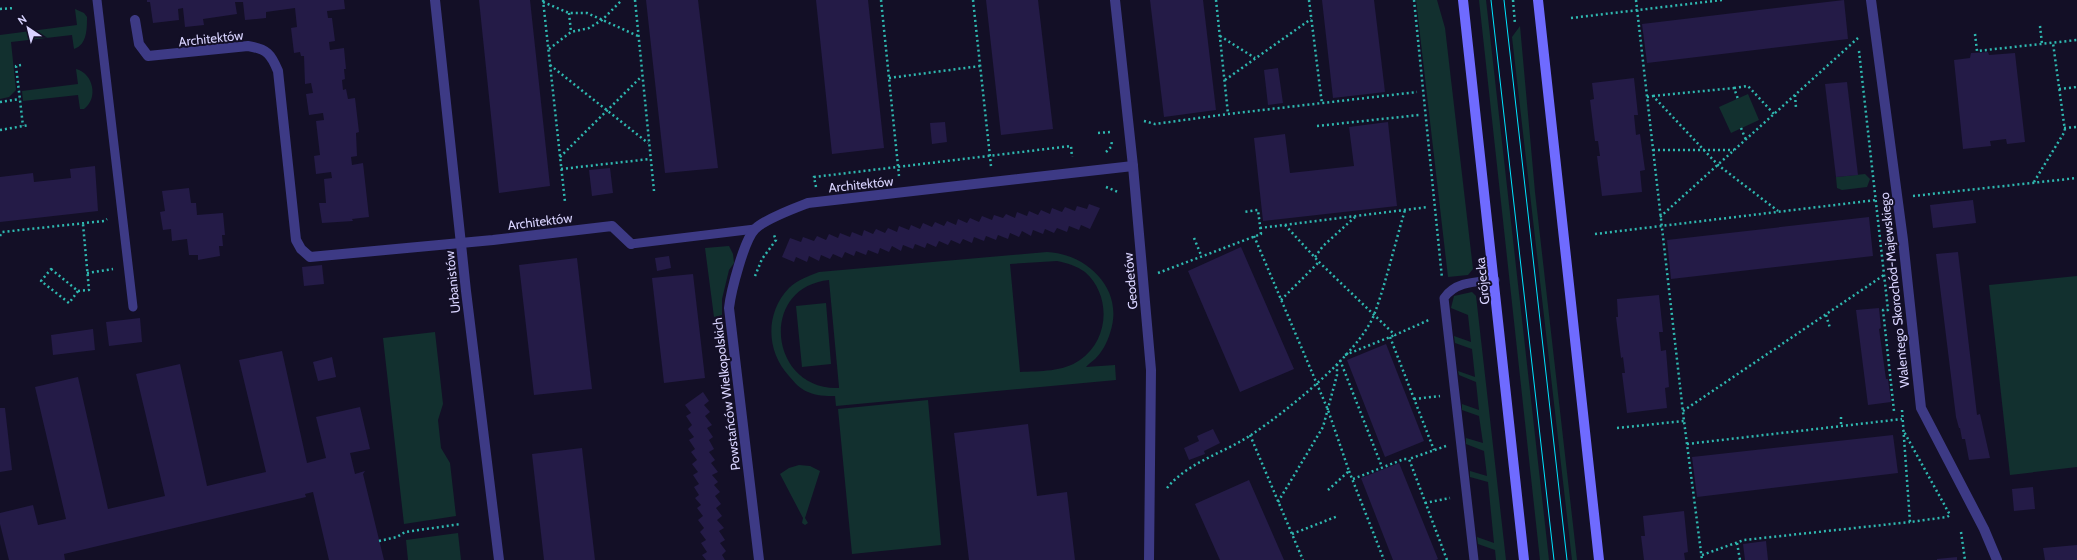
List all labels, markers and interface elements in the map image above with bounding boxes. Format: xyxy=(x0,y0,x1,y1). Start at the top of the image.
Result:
north arrow xyxy=(8,8,48,48)
text: N xyxy=(15,12,29,28)
street label: Architektów xyxy=(178,27,245,49)
street label: Architektów xyxy=(828,173,895,195)
street label: Walentego Skorochód-Majewskiego xyxy=(1876,191,1913,388)
street label: Architektów xyxy=(507,209,574,233)
street label: Urbanistów xyxy=(441,249,463,314)
street label: Geodetów xyxy=(1119,251,1140,310)
street label: Grójecka xyxy=(1472,256,1493,305)
street label: Powstańców Wielkopolskich xyxy=(709,317,743,471)

